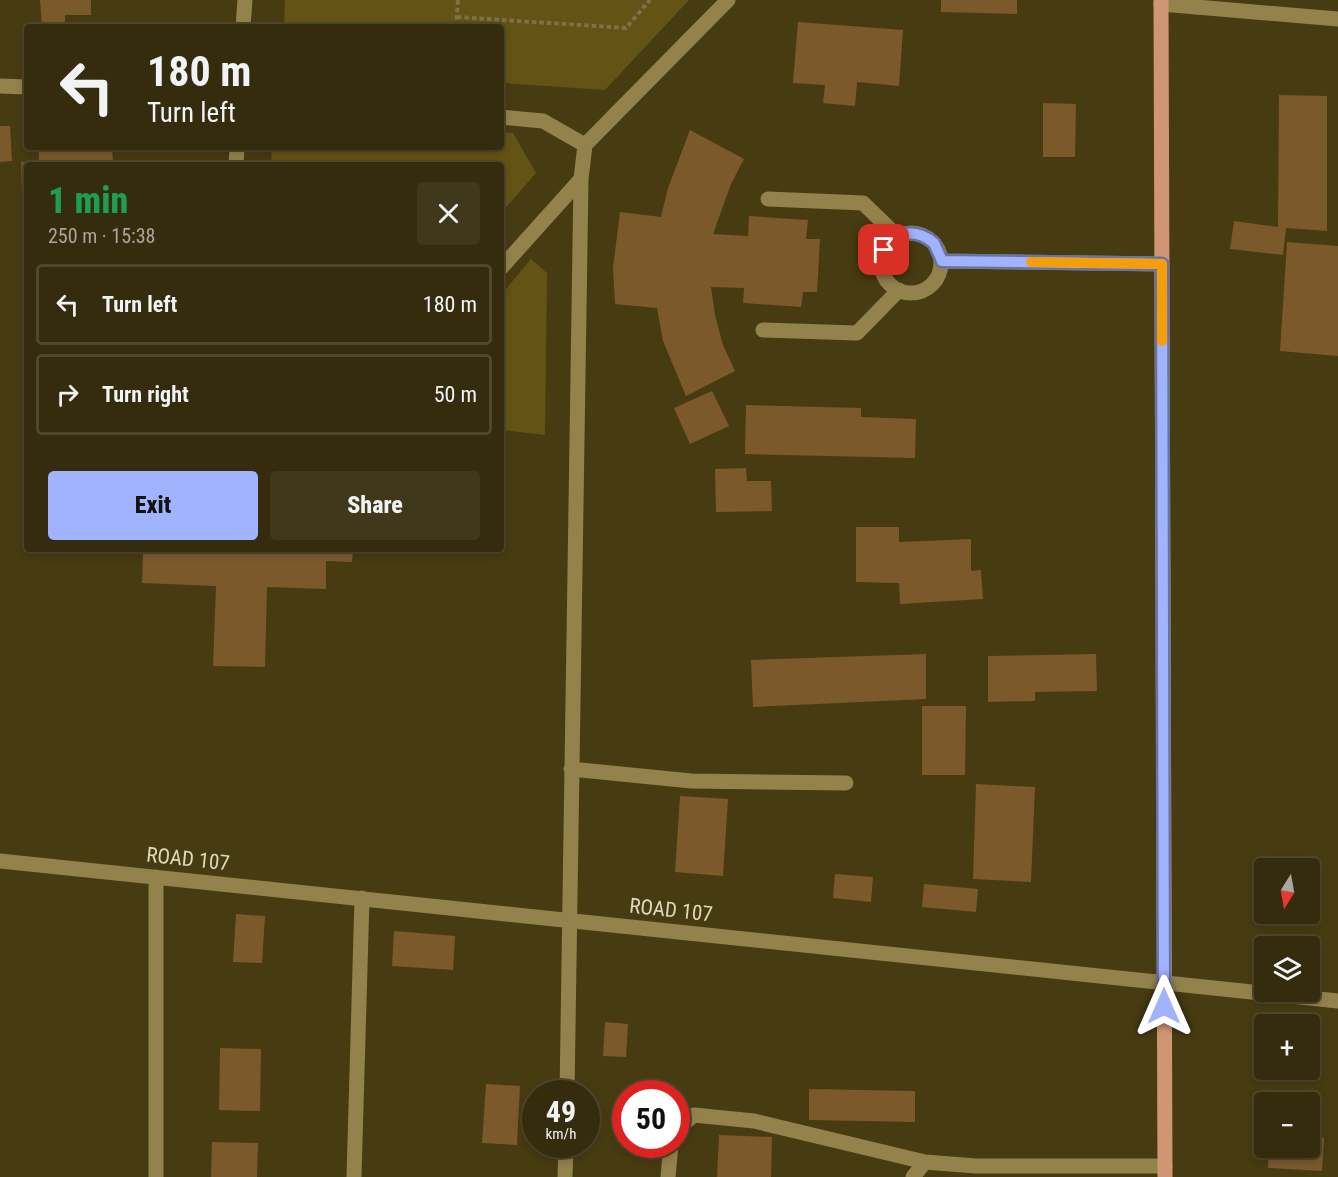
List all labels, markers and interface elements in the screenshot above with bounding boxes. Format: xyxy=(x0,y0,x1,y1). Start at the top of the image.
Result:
text: 180 m xyxy=(147,47,252,96)
icon: left xyxy=(48,48,126,126)
text: Turn left xyxy=(147,97,236,129)
text: 1 min xyxy=(48,180,128,222)
button: close xyxy=(417,182,480,245)
text: 250 m · 15:38 xyxy=(48,224,155,248)
pin xyxy=(858,224,909,275)
icon: arrive xyxy=(867,233,900,266)
icon: left xyxy=(51,288,84,321)
text: Turn left xyxy=(102,292,177,317)
text: 180 m xyxy=(423,292,477,317)
icon: right xyxy=(51,378,84,411)
text: Turn right xyxy=(102,382,189,407)
text: 50 m xyxy=(434,382,477,407)
button: Exit xyxy=(48,471,258,540)
button: Share xyxy=(270,471,480,540)
street label: ROAD 107 xyxy=(145,843,231,875)
north arrow xyxy=(1254,858,1320,924)
map controls xyxy=(1254,858,1320,1158)
street label: ROAD 107 xyxy=(628,894,714,926)
button: layers xyxy=(1254,936,1320,1002)
position arrow xyxy=(1132,974,1196,1038)
button: + xyxy=(1254,1014,1320,1080)
speed limit sign: 50 xyxy=(612,1080,690,1158)
button: − xyxy=(1254,1092,1320,1158)
text: 49 xyxy=(546,1094,576,1129)
text: km/h xyxy=(546,1125,576,1143)

